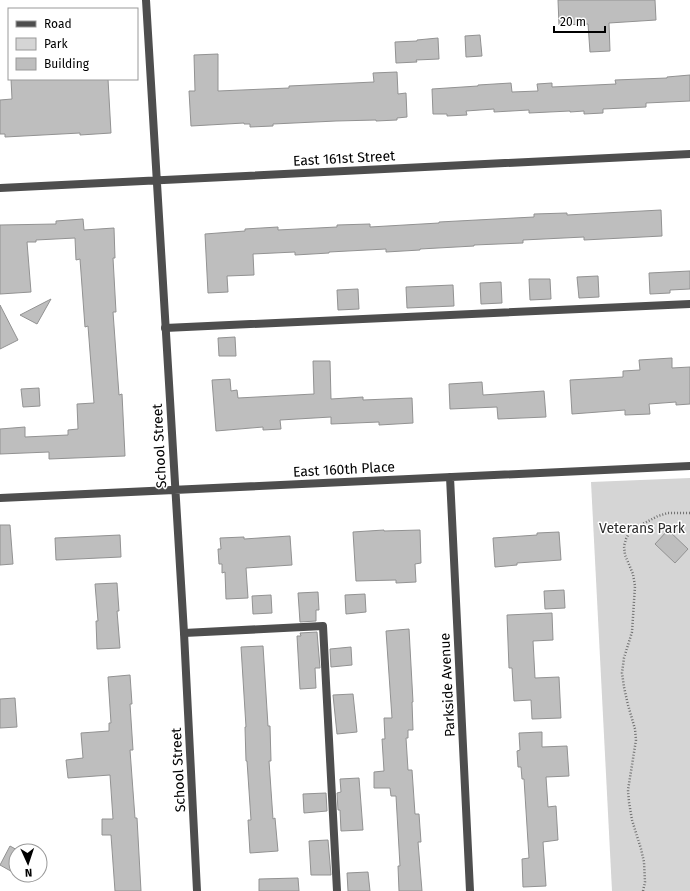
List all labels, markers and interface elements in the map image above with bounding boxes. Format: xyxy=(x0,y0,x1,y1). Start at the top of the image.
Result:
legend xyxy=(8,8,138,80)
scale bar xyxy=(554,8,605,34)
text: 20 m xyxy=(560,15,586,29)
text: Road xyxy=(44,17,72,31)
text: Park xyxy=(44,37,68,51)
text: Building xyxy=(44,57,90,71)
street label: East 161st Street xyxy=(293,147,396,170)
street label: School Street xyxy=(149,402,170,489)
street label: East 160th Place xyxy=(293,458,395,481)
park label: Veterans Park xyxy=(599,520,686,537)
street label: Parkside Avenue xyxy=(436,633,459,737)
street label: School Street xyxy=(168,726,189,813)
north arrow xyxy=(8,843,48,883)
text: N xyxy=(25,866,32,879)

